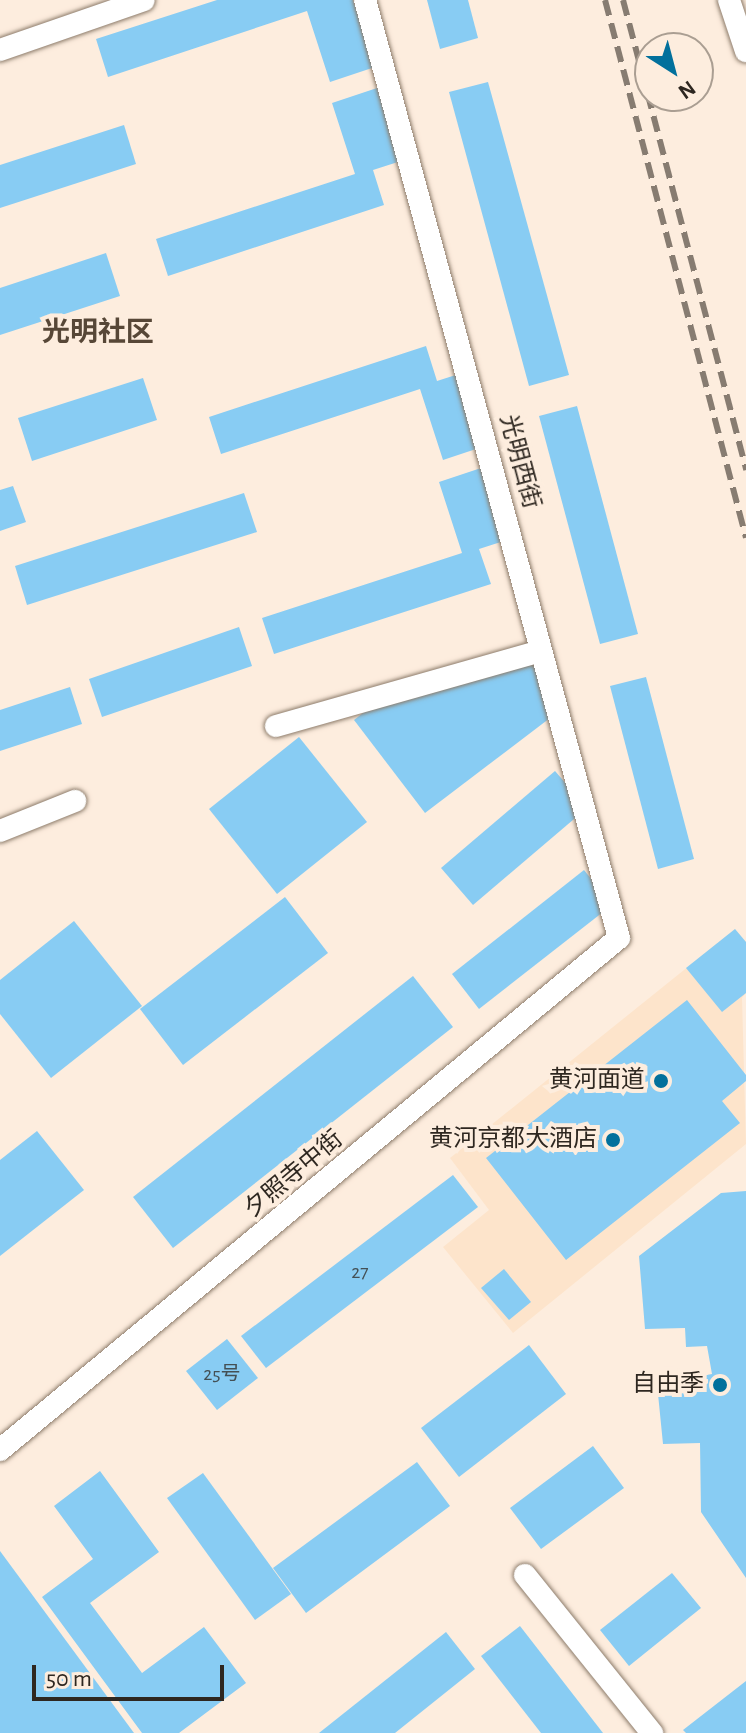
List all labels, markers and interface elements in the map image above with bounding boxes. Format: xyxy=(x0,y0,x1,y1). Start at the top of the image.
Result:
north arrow xyxy=(634,32,714,112)
text: N xyxy=(674,76,700,103)
district label: 光明社区 xyxy=(42,316,154,350)
street label: 光明西街 xyxy=(493,412,545,512)
place label: 黄河面道 xyxy=(549,1067,645,1095)
marker: 黄河面道 xyxy=(652,1072,670,1090)
street label: 夕照寺中街 xyxy=(239,1125,349,1225)
place label: 黄河京都大酒店 xyxy=(429,1126,597,1154)
marker: 黄河京都大酒店 xyxy=(604,1131,622,1149)
house number: 27 xyxy=(351,1260,369,1284)
house number: 25号 xyxy=(203,1362,241,1386)
place label: 自由季 xyxy=(632,1371,704,1399)
marker: 自由季 xyxy=(711,1376,729,1394)
scale bar xyxy=(36,1649,228,1699)
text: 50 m xyxy=(46,1667,92,1691)

